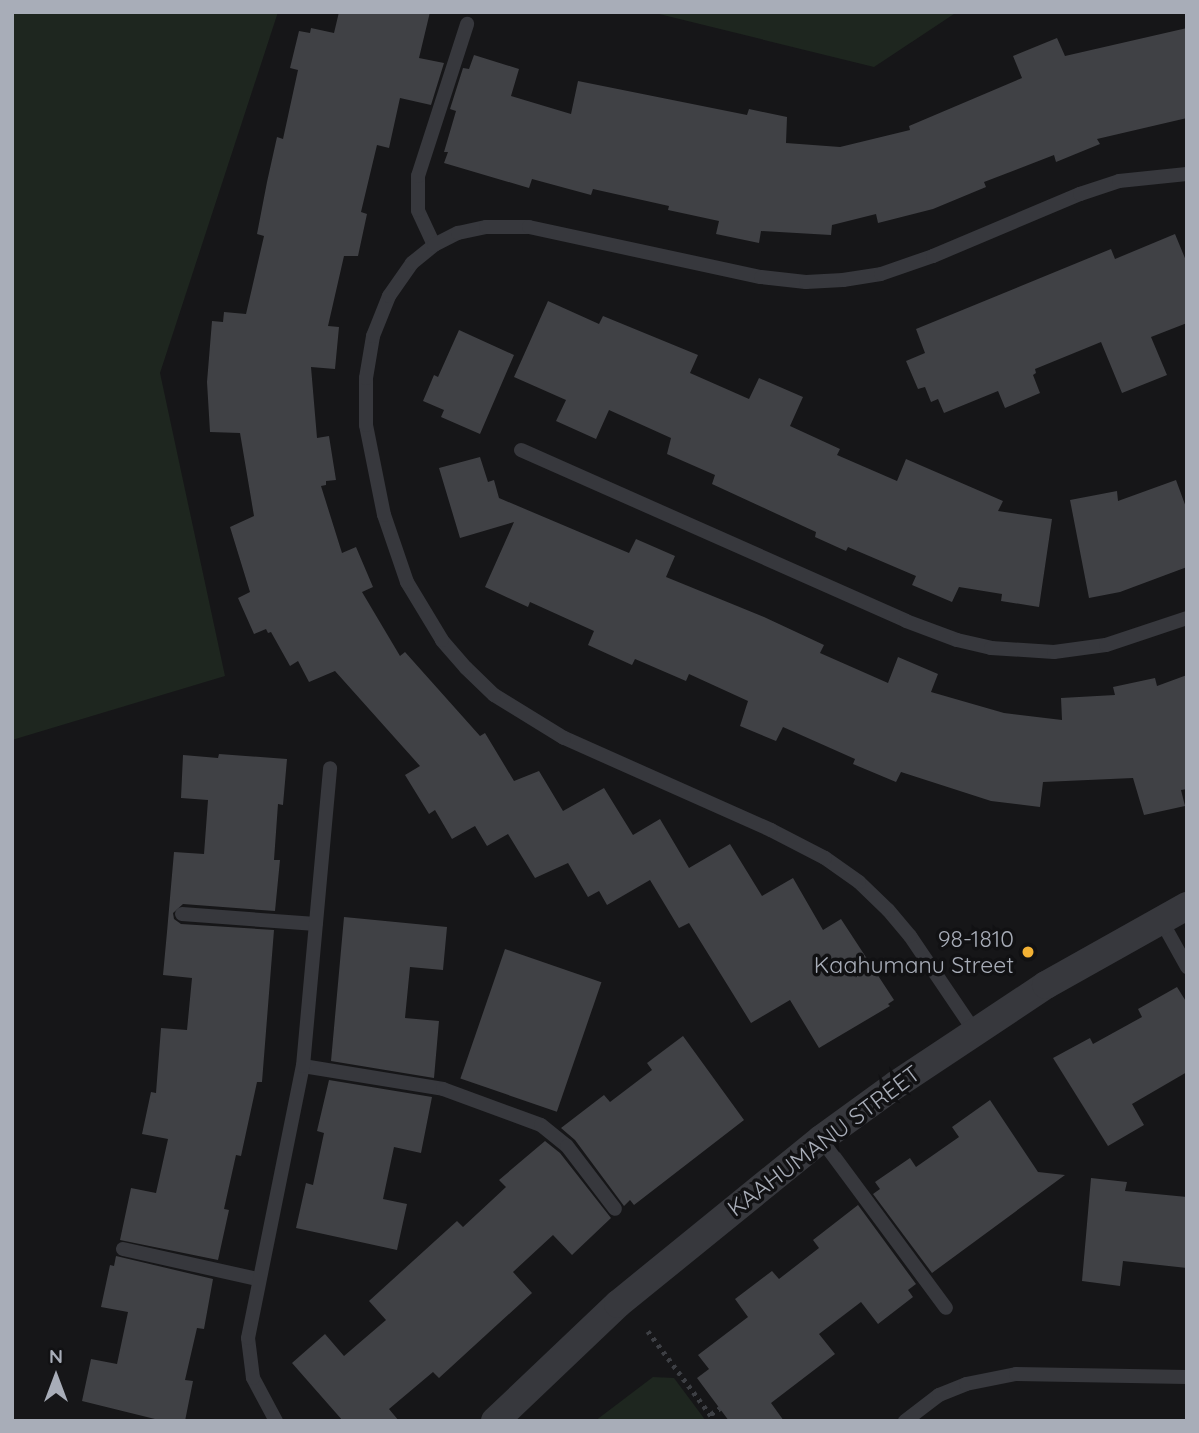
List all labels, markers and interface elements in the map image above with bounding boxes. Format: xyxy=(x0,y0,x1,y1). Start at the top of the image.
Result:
place label: 98-1810 Kaahumanu Street xyxy=(814,925,1014,979)
marker: 98-1810 Kaahumanu Street xyxy=(1020,944,1036,960)
street label: KAAHUMANU STREET xyxy=(722,1060,926,1222)
north arrow xyxy=(21,1342,91,1412)
text: N xyxy=(49,1344,63,1368)

